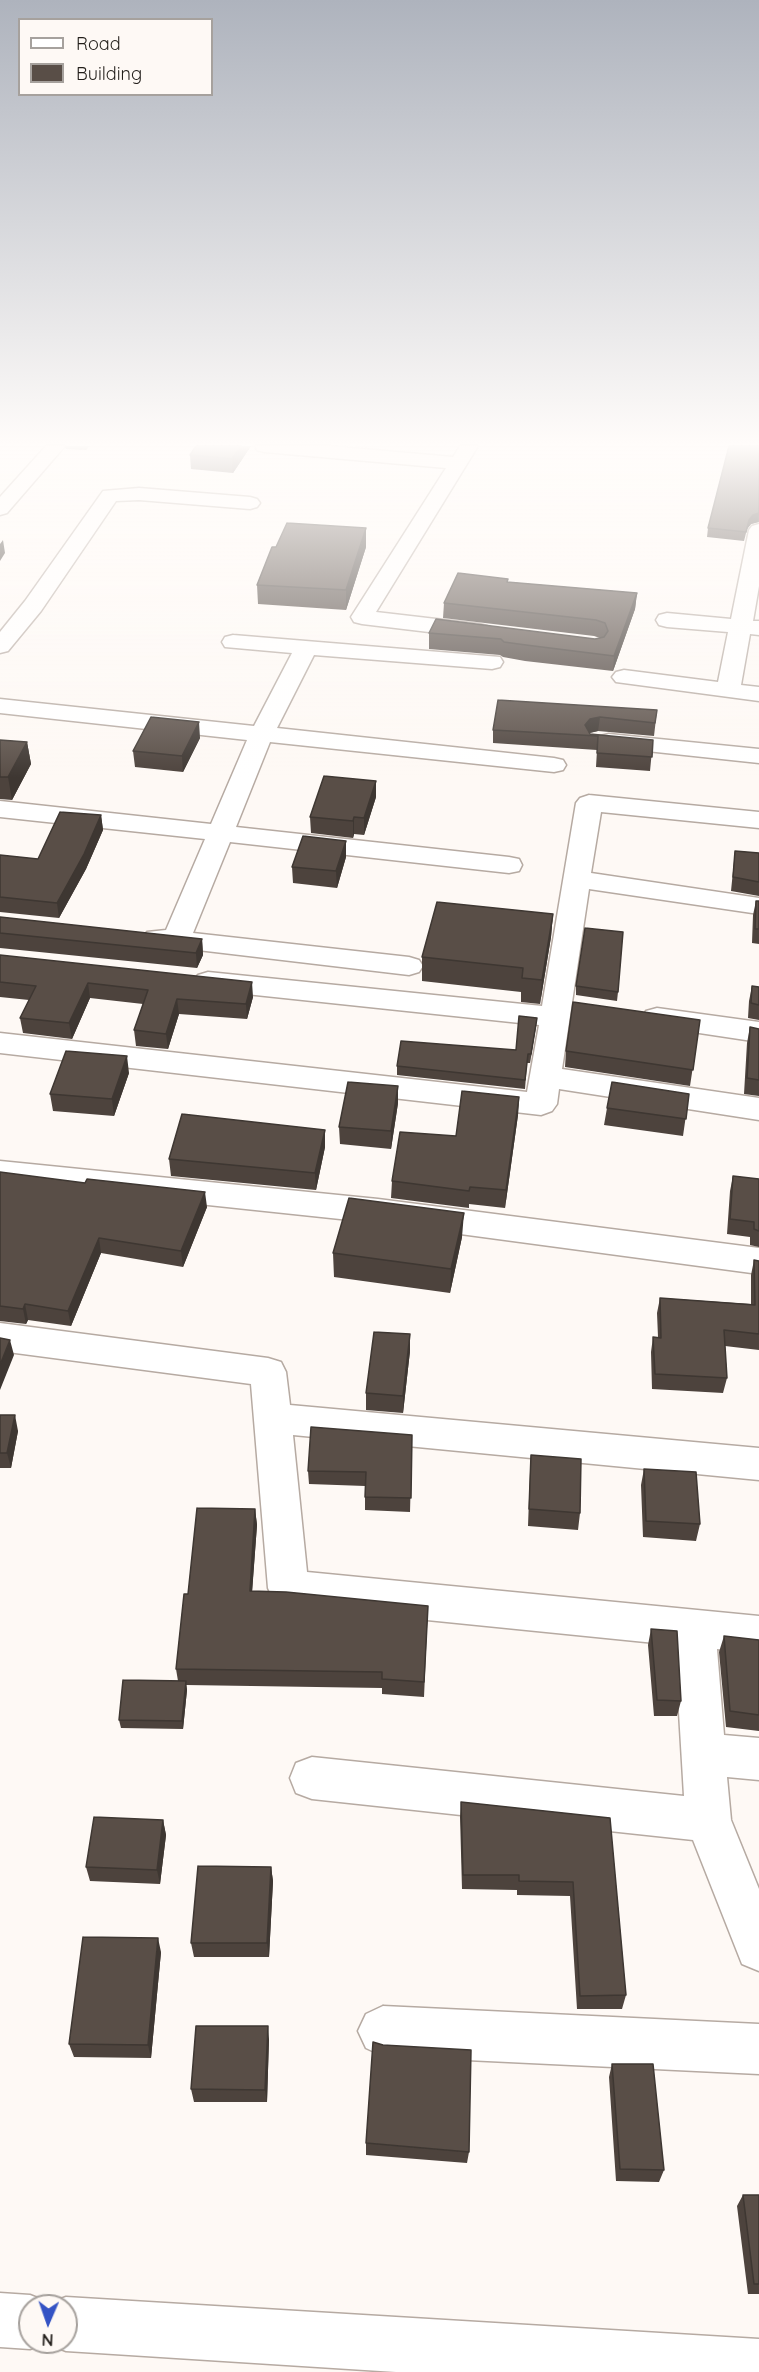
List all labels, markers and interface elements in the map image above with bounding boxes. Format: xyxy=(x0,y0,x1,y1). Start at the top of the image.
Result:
legend xyxy=(18,18,213,96)
text: Road xyxy=(76,32,121,55)
text: Building xyxy=(76,62,142,85)
north arrow xyxy=(18,2294,78,2354)
text: N xyxy=(41,2330,54,2350)

